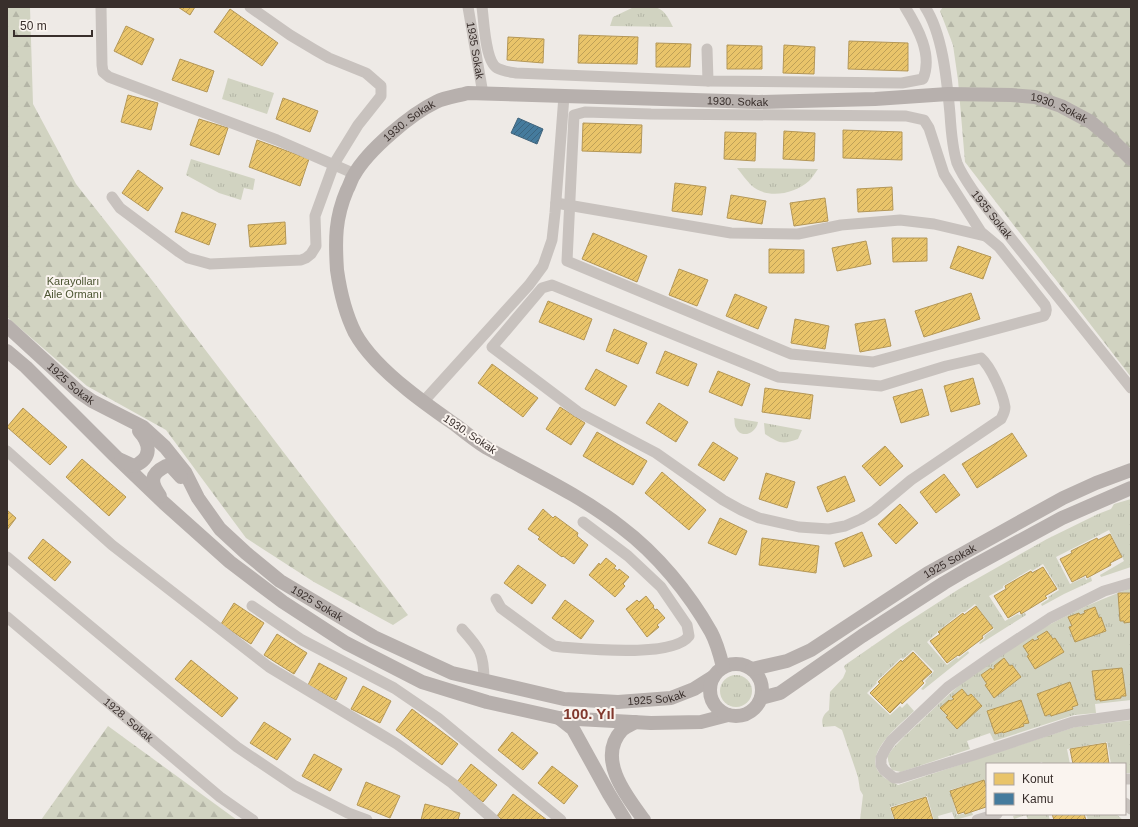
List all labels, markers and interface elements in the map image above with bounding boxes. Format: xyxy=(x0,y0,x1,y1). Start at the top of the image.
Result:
scale bar xyxy=(14,12,92,38)
text: 50 m xyxy=(20,19,47,33)
street label: 1935 Sokak xyxy=(465,21,486,81)
street label: 1930. Sokak xyxy=(1030,91,1090,125)
street label: 1930. Sokak xyxy=(707,94,769,108)
street label: 1930. Sokak xyxy=(381,97,437,144)
street label: 1935 Sokak xyxy=(969,188,1015,241)
park label: Karayolları Aile Ormanı xyxy=(44,275,102,300)
street label: 1925 Sokak xyxy=(45,360,97,407)
street label: 1930. Sokak xyxy=(441,412,499,456)
street label: 1925 Sokak xyxy=(921,541,978,580)
street label: 1925 Sokak xyxy=(289,583,345,623)
street label: 1925 Sokak xyxy=(627,687,687,707)
street label: 1928. Sokak xyxy=(101,695,156,744)
district label: 100. Yıl xyxy=(563,705,615,722)
legend xyxy=(986,763,1126,815)
text: Konut xyxy=(1022,772,1054,786)
text: Kamu xyxy=(1022,792,1053,806)

